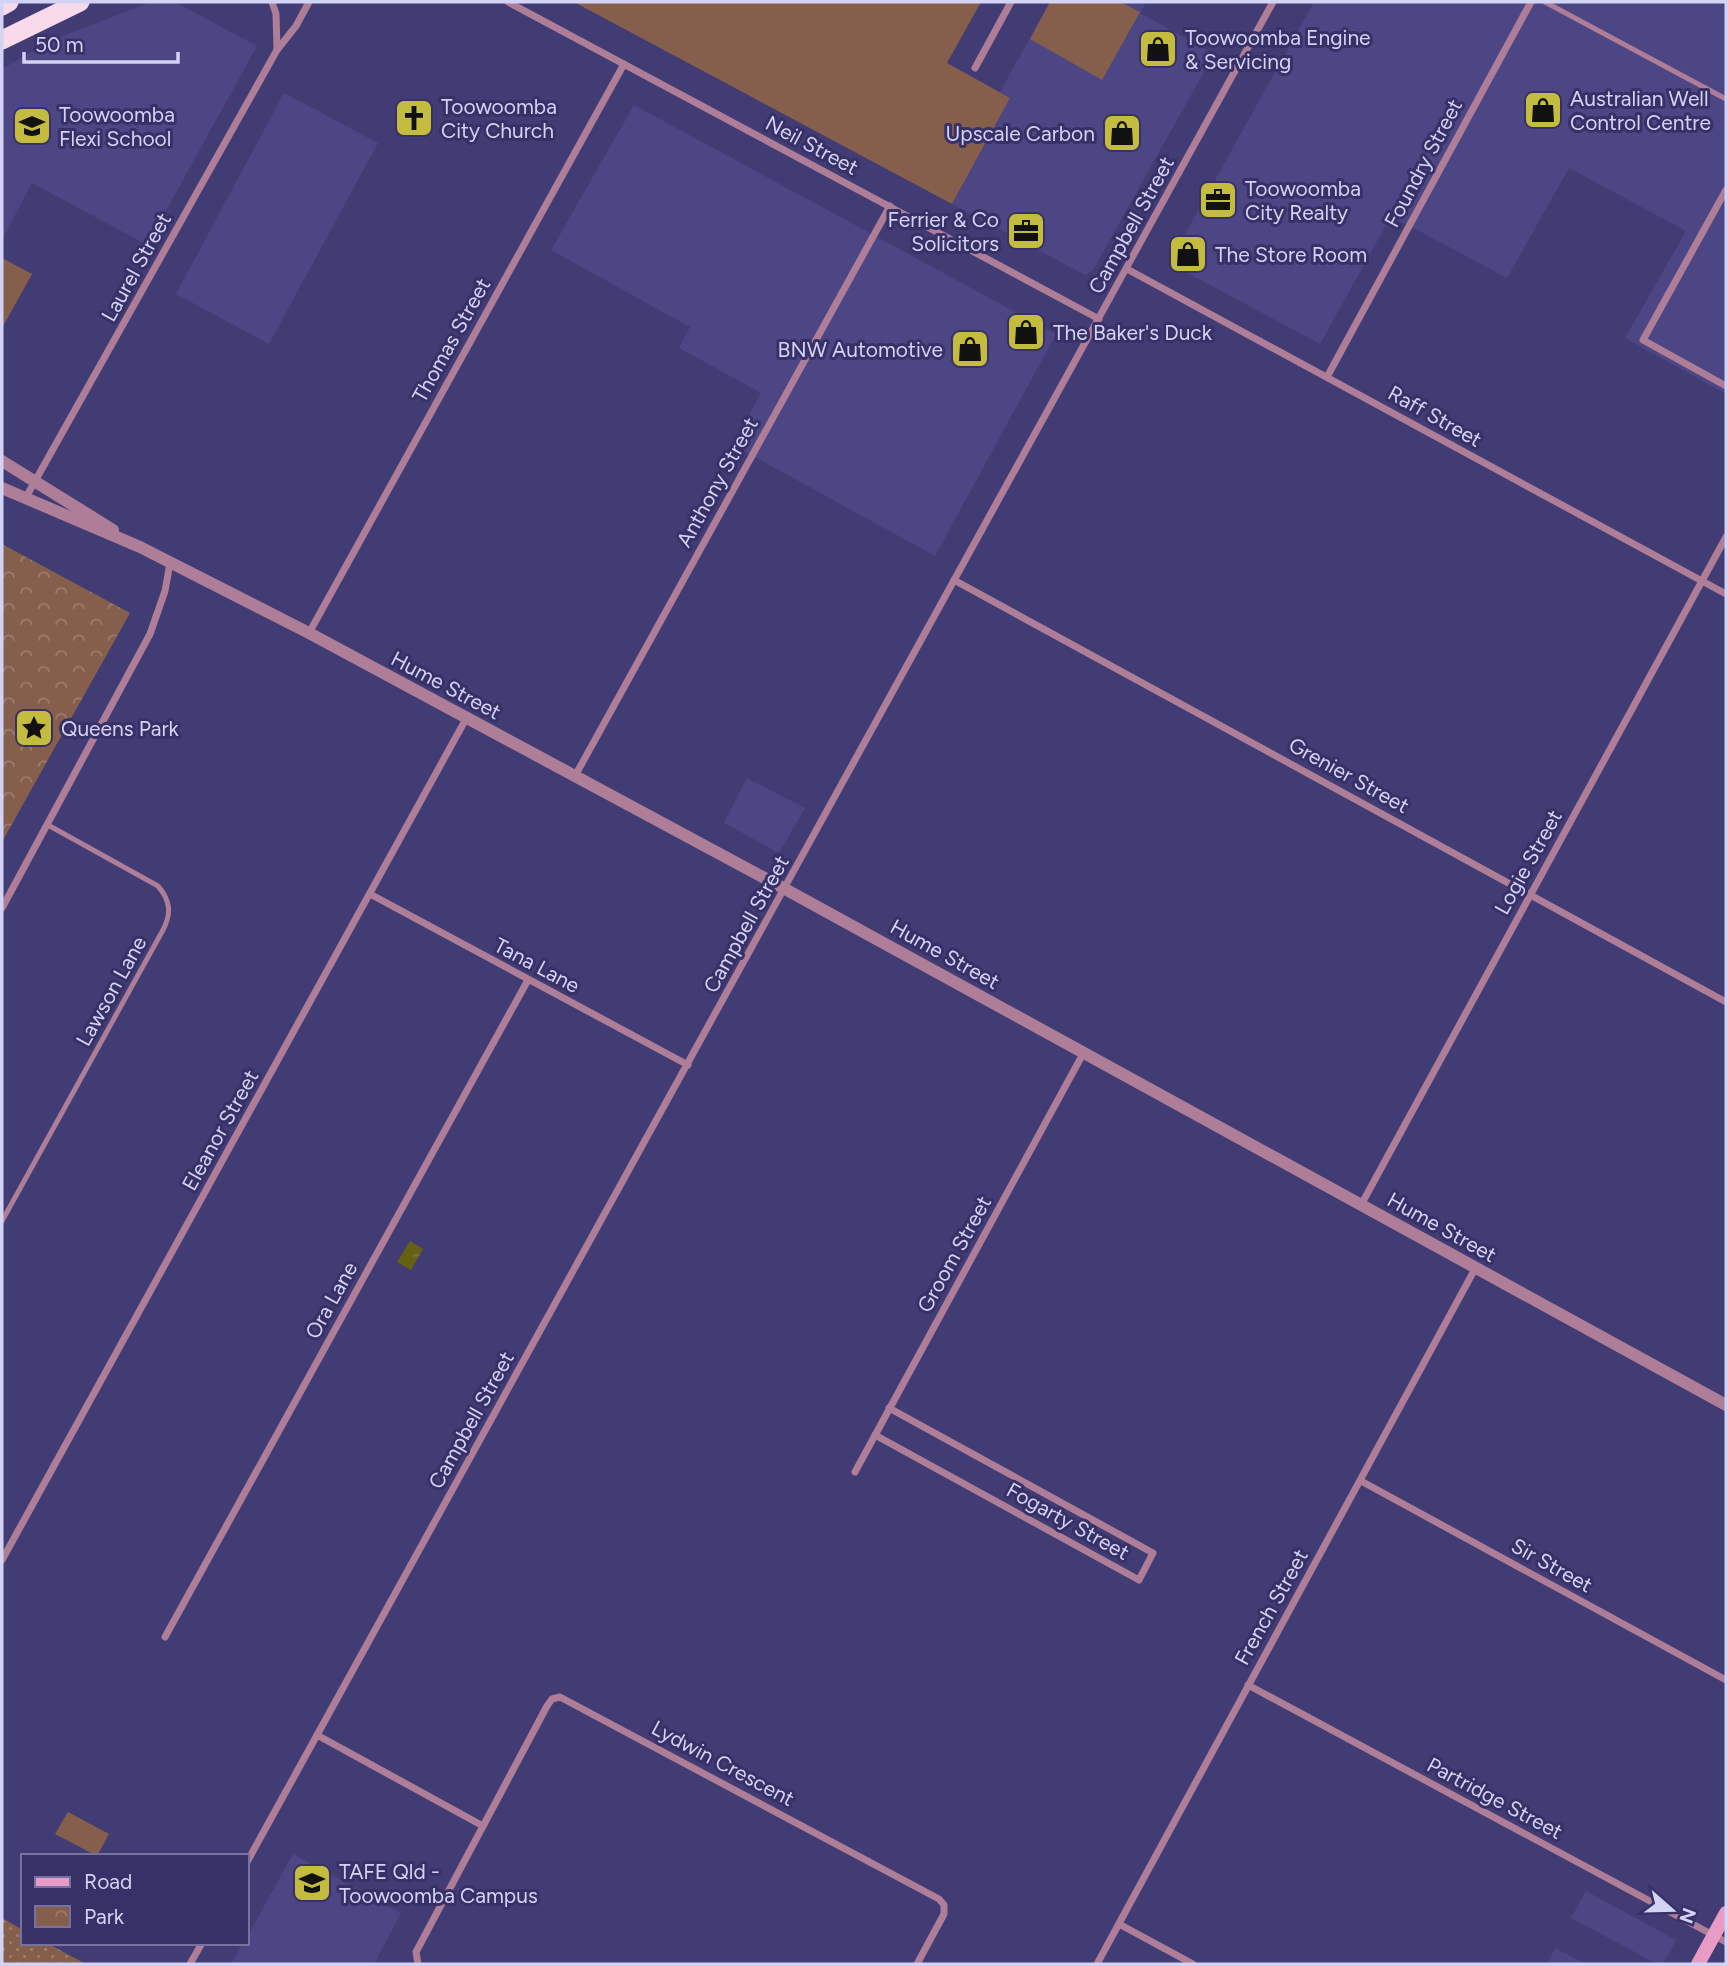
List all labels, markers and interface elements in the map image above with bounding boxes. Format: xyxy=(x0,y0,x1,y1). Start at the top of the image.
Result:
scale bar xyxy=(24,21,178,65)
place label: Toowoomba Engine & Servicing xyxy=(1185,25,1371,74)
shop icon: Toowoomba Engine & Servicing xyxy=(1137,28,1179,70)
text: 50 m xyxy=(35,32,84,57)
place label: Australian Well Control Centre xyxy=(1570,86,1711,135)
shop icon: Australian Well Control Centre xyxy=(1522,89,1564,131)
place label: Toowoomba City Church xyxy=(441,94,557,143)
street label: Foundry Street xyxy=(1379,95,1467,231)
church icon: Toowoomba City Church xyxy=(393,97,435,139)
place label: Toowoomba Flexi School xyxy=(59,102,175,151)
school or university icon: Toowoomba Flexi School xyxy=(11,105,53,147)
street label: Neil Street xyxy=(761,110,863,180)
shop icon: Upscale Carbon xyxy=(1101,112,1143,154)
place label: Upscale Carbon xyxy=(945,121,1095,146)
street label: Campbell Street xyxy=(1083,152,1179,298)
place label: Toowoomba City Realty xyxy=(1245,176,1361,225)
office icon: Toowoomba City Realty xyxy=(1197,179,1239,221)
place label: Ferrier & Co Solicitors xyxy=(887,207,999,256)
street label: Laurel Street xyxy=(96,208,176,326)
office icon: Ferrier & Co Solicitors xyxy=(1005,210,1047,252)
shop icon: The Store Room xyxy=(1167,233,1209,275)
place label: The Store Room xyxy=(1215,242,1367,267)
street label: Thomas Street xyxy=(407,274,495,406)
shop icon: The Baker's Duck xyxy=(1005,311,1047,353)
place label: The Baker's Duck xyxy=(1053,320,1213,345)
shop icon: BNW Automotive xyxy=(949,328,991,370)
place label: BNW Automotive xyxy=(778,337,943,362)
street label: Raff Street xyxy=(1384,380,1486,452)
street label: Anthony Street xyxy=(671,413,763,551)
street label: Hume Street xyxy=(387,646,505,724)
place icon: Queens Park xyxy=(13,707,55,749)
place label: Queens Park xyxy=(61,716,179,741)
street label: Grenier Street xyxy=(1284,732,1414,818)
street label: Logie Street xyxy=(1489,805,1567,919)
street label: Campbell Street xyxy=(698,851,794,997)
street label: Hume Street xyxy=(886,914,1004,994)
street label: Lawson Lane xyxy=(71,932,151,1050)
street label: Tana Lane xyxy=(490,932,584,998)
street label: Eleanor Street xyxy=(177,1065,263,1195)
street label: Hume Street xyxy=(1383,1187,1501,1267)
street label: Groom Street xyxy=(912,1191,996,1317)
street label: Ora Lane xyxy=(300,1257,362,1343)
street label: Campbell Street xyxy=(423,1347,519,1493)
street label: Fogarty Street xyxy=(1002,1477,1134,1565)
street label: Sir Street xyxy=(1507,1533,1597,1597)
street label: French Street xyxy=(1229,1545,1313,1669)
street label: Lydwin Crescent xyxy=(647,1715,799,1811)
street label: Partridge Street xyxy=(1423,1752,1567,1844)
legend xyxy=(21,1854,248,1945)
place label: TAFE Qld - Toowoomba Campus xyxy=(339,1859,538,1908)
school or university icon: TAFE Qld - Toowoomba Campus xyxy=(291,1862,333,1904)
text: Road xyxy=(84,1869,132,1894)
north arrow xyxy=(1637,1875,1707,1945)
text: Park xyxy=(84,1904,125,1929)
text: N xyxy=(1674,1905,1701,1926)

